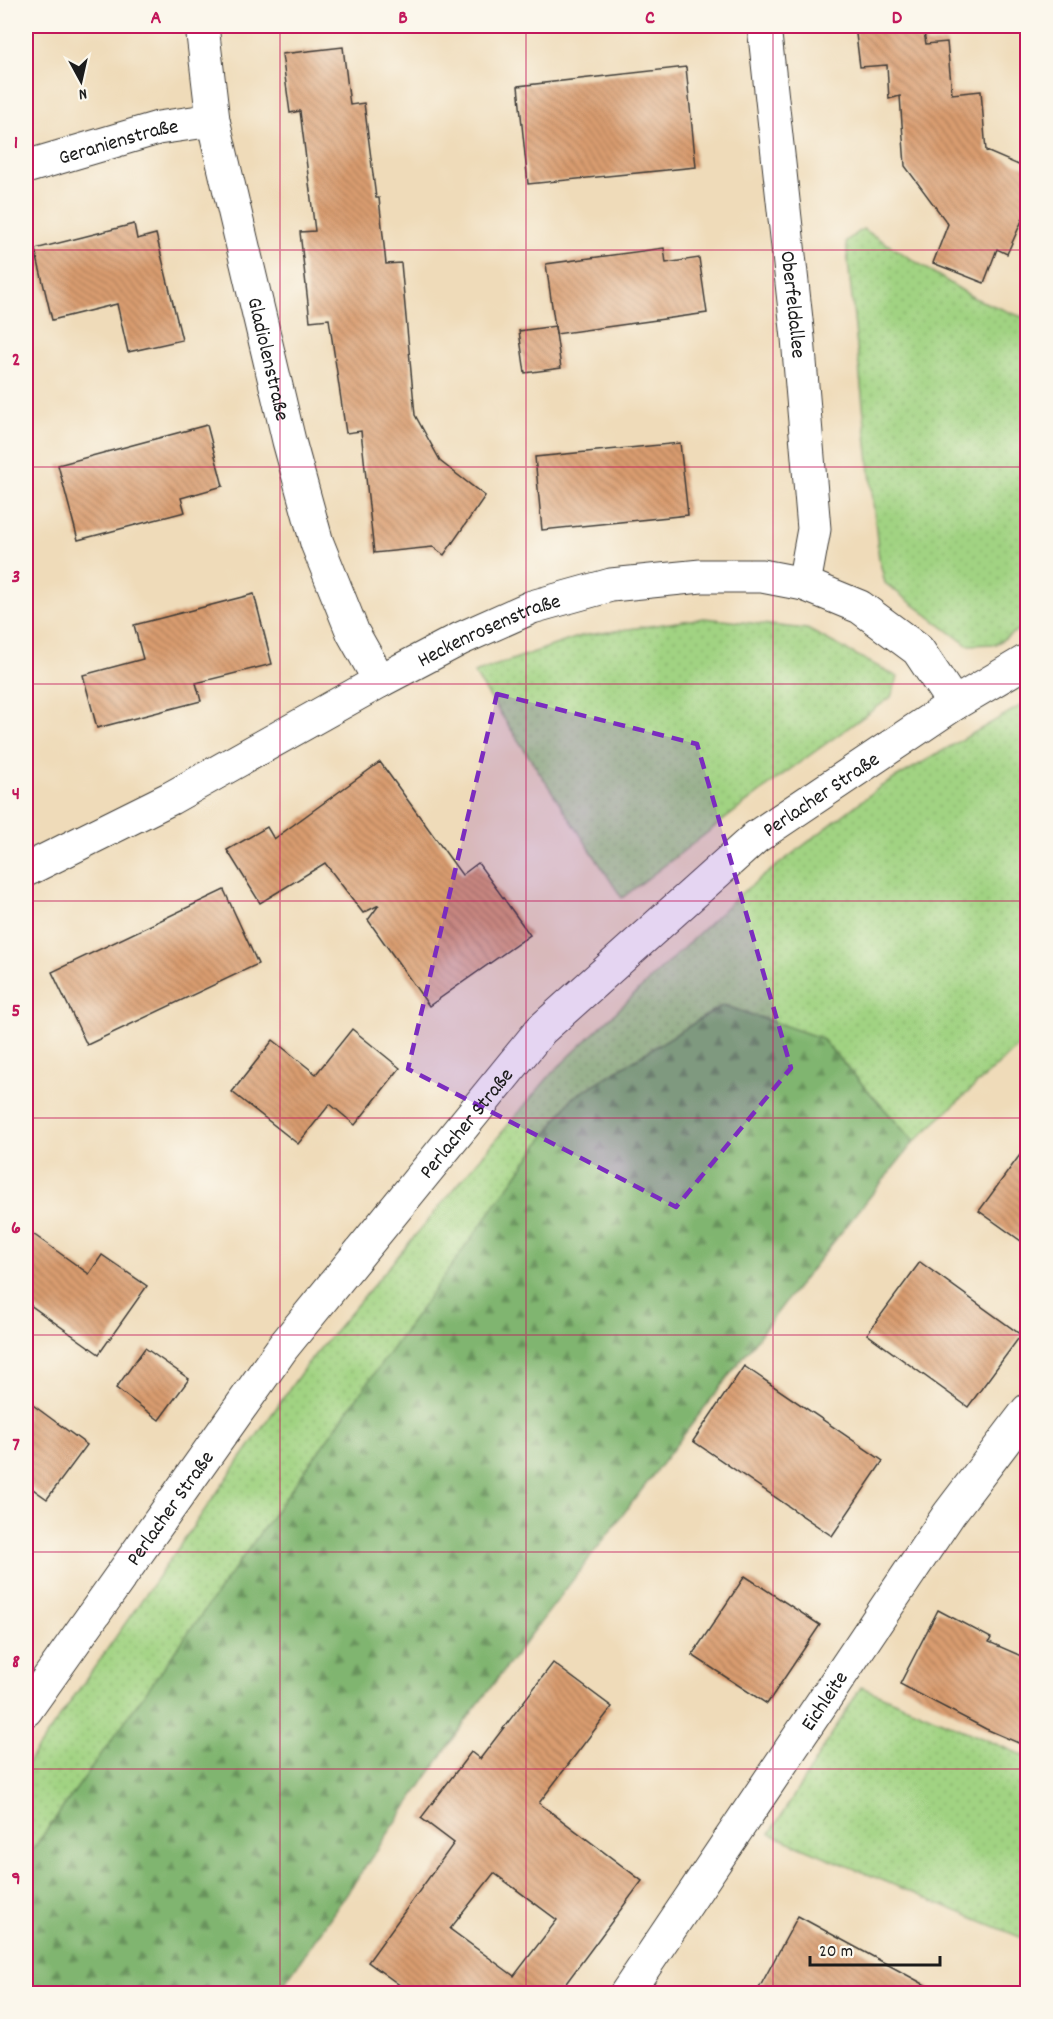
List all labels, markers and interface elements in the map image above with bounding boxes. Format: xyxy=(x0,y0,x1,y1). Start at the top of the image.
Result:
text: A xyxy=(151,5,162,33)
text: B xyxy=(398,5,408,33)
text: C xyxy=(645,5,655,33)
text: D xyxy=(892,5,903,33)
north arrow xyxy=(51,51,111,111)
text: N xyxy=(77,81,88,105)
street label: Geranienstraße xyxy=(55,113,180,175)
text: 1 xyxy=(14,130,18,158)
street label: Oberfeldallee xyxy=(771,249,812,360)
street label: Gladiolenstraße xyxy=(238,295,296,424)
text: 2 xyxy=(12,347,20,375)
text: 3 xyxy=(12,564,20,592)
street label: Heckenrosenstraße xyxy=(413,588,564,677)
street label: Perlacher Straße xyxy=(758,746,887,846)
text: 4 xyxy=(12,781,20,809)
text: 5 xyxy=(11,998,21,1026)
street label: Perlacher Straße xyxy=(414,1063,522,1187)
text: 6 xyxy=(11,1215,21,1243)
text: 7 xyxy=(12,1432,20,1460)
street label: Perlacher Straße xyxy=(120,1445,223,1573)
text: 8 xyxy=(12,1649,20,1677)
street label: Eichleite xyxy=(795,1666,857,1738)
text: 9 xyxy=(11,1866,21,1894)
scale bar xyxy=(810,1929,940,1967)
text: 20 m xyxy=(819,1940,853,1965)

